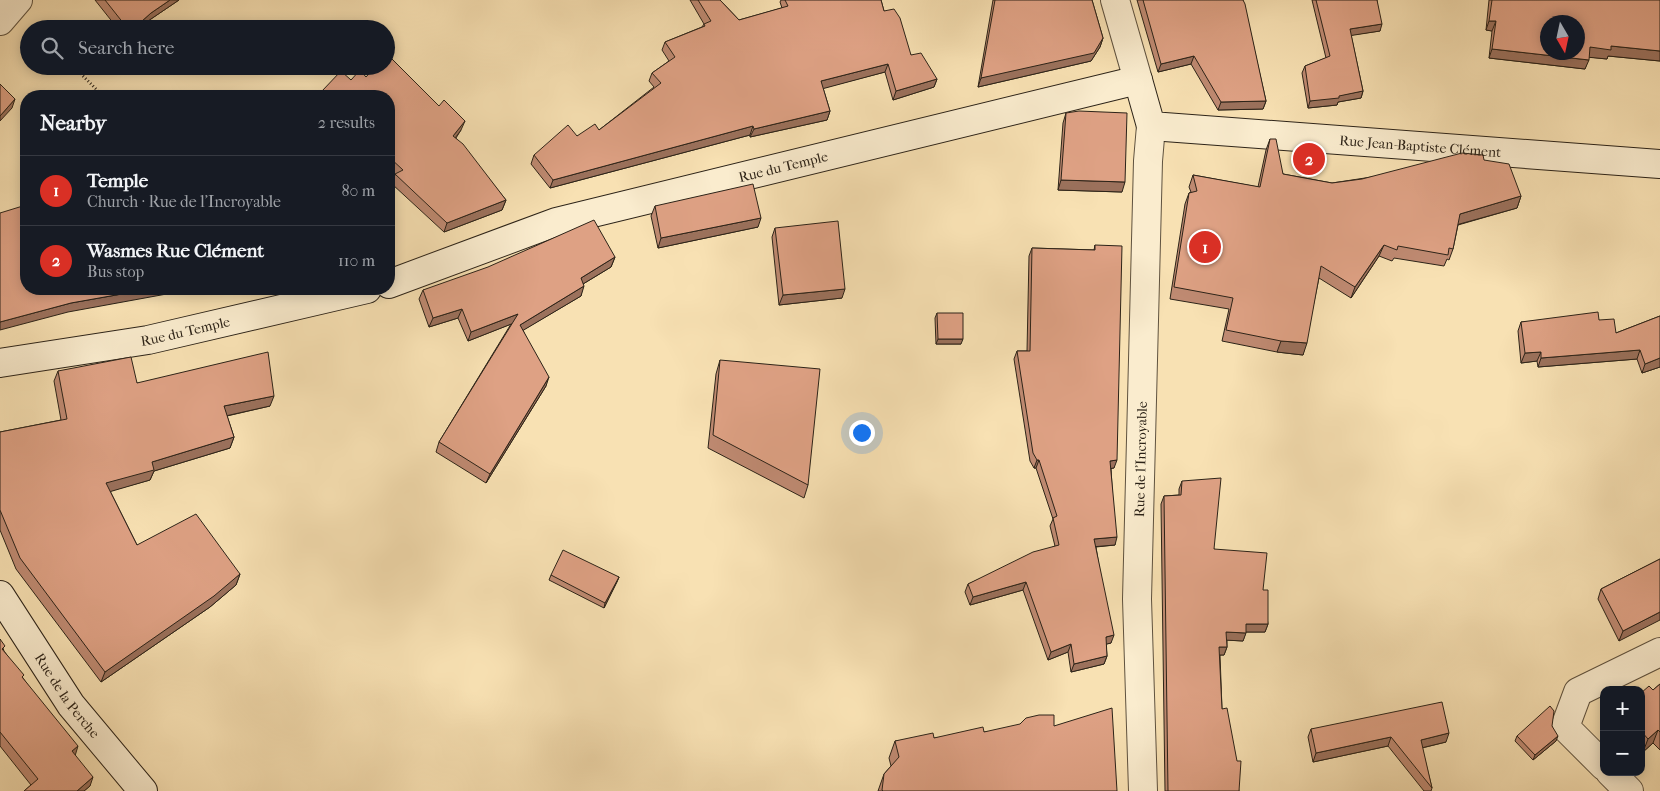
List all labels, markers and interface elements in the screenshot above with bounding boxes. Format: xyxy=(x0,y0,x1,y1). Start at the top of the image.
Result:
north arrow xyxy=(1540,15,1585,60)
search box xyxy=(20,20,395,75)
icon: search xyxy=(38,34,66,62)
text: Search here xyxy=(78,37,174,59)
text: Nearby xyxy=(40,111,106,135)
text: 2 results xyxy=(318,113,375,132)
street label: Rue Jean-Baptiste Clément xyxy=(1339,132,1502,161)
pin: 2 xyxy=(1293,140,1325,178)
street label: Rue du Temple xyxy=(737,148,830,186)
text: Temple xyxy=(87,170,148,192)
text: 1 xyxy=(53,181,59,200)
text: 80 m xyxy=(341,181,375,200)
text: Church · Rue de l'Incroyable xyxy=(87,192,281,211)
pin: 1 xyxy=(1189,228,1221,266)
text: Wasmes Rue Clément xyxy=(87,240,264,262)
text: 2 xyxy=(52,251,60,270)
text: 110 m xyxy=(338,251,375,270)
text: Bus stop xyxy=(87,262,144,281)
street label: Rue du Temple xyxy=(139,313,232,350)
street label: Rue de l'Incroyable xyxy=(1131,401,1151,517)
your location xyxy=(849,420,875,446)
street label: Rue de la Perche xyxy=(31,650,103,742)
map controls xyxy=(1600,686,1645,776)
button: + xyxy=(1600,686,1645,731)
button: − xyxy=(1600,731,1645,776)

